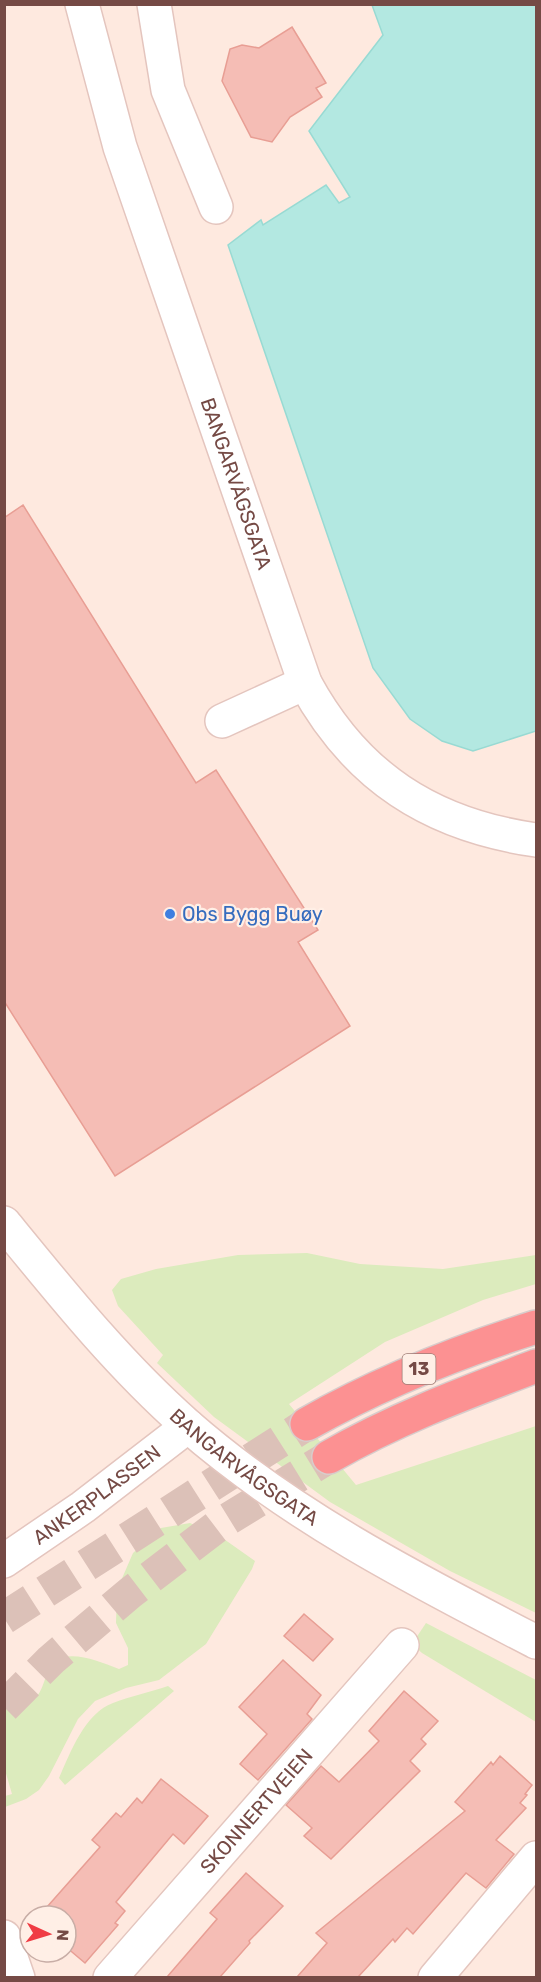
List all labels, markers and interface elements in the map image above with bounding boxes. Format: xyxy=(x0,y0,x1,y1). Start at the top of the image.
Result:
street label: BANGARVÅGSGATA xyxy=(195,394,277,573)
place label: Obs Bygg Buøy xyxy=(182,902,323,926)
marker: Obs Bygg Buøy xyxy=(163,907,177,921)
road number: 13 xyxy=(402,1354,436,1384)
street label: BANGARVÅGSGATA xyxy=(165,1403,323,1531)
street label: ANKERPLASSEN xyxy=(28,1440,165,1550)
street label: SKONNERTVEIEN xyxy=(195,1744,318,1879)
north arrow xyxy=(18,1904,78,1964)
text: N xyxy=(53,1929,72,1941)

